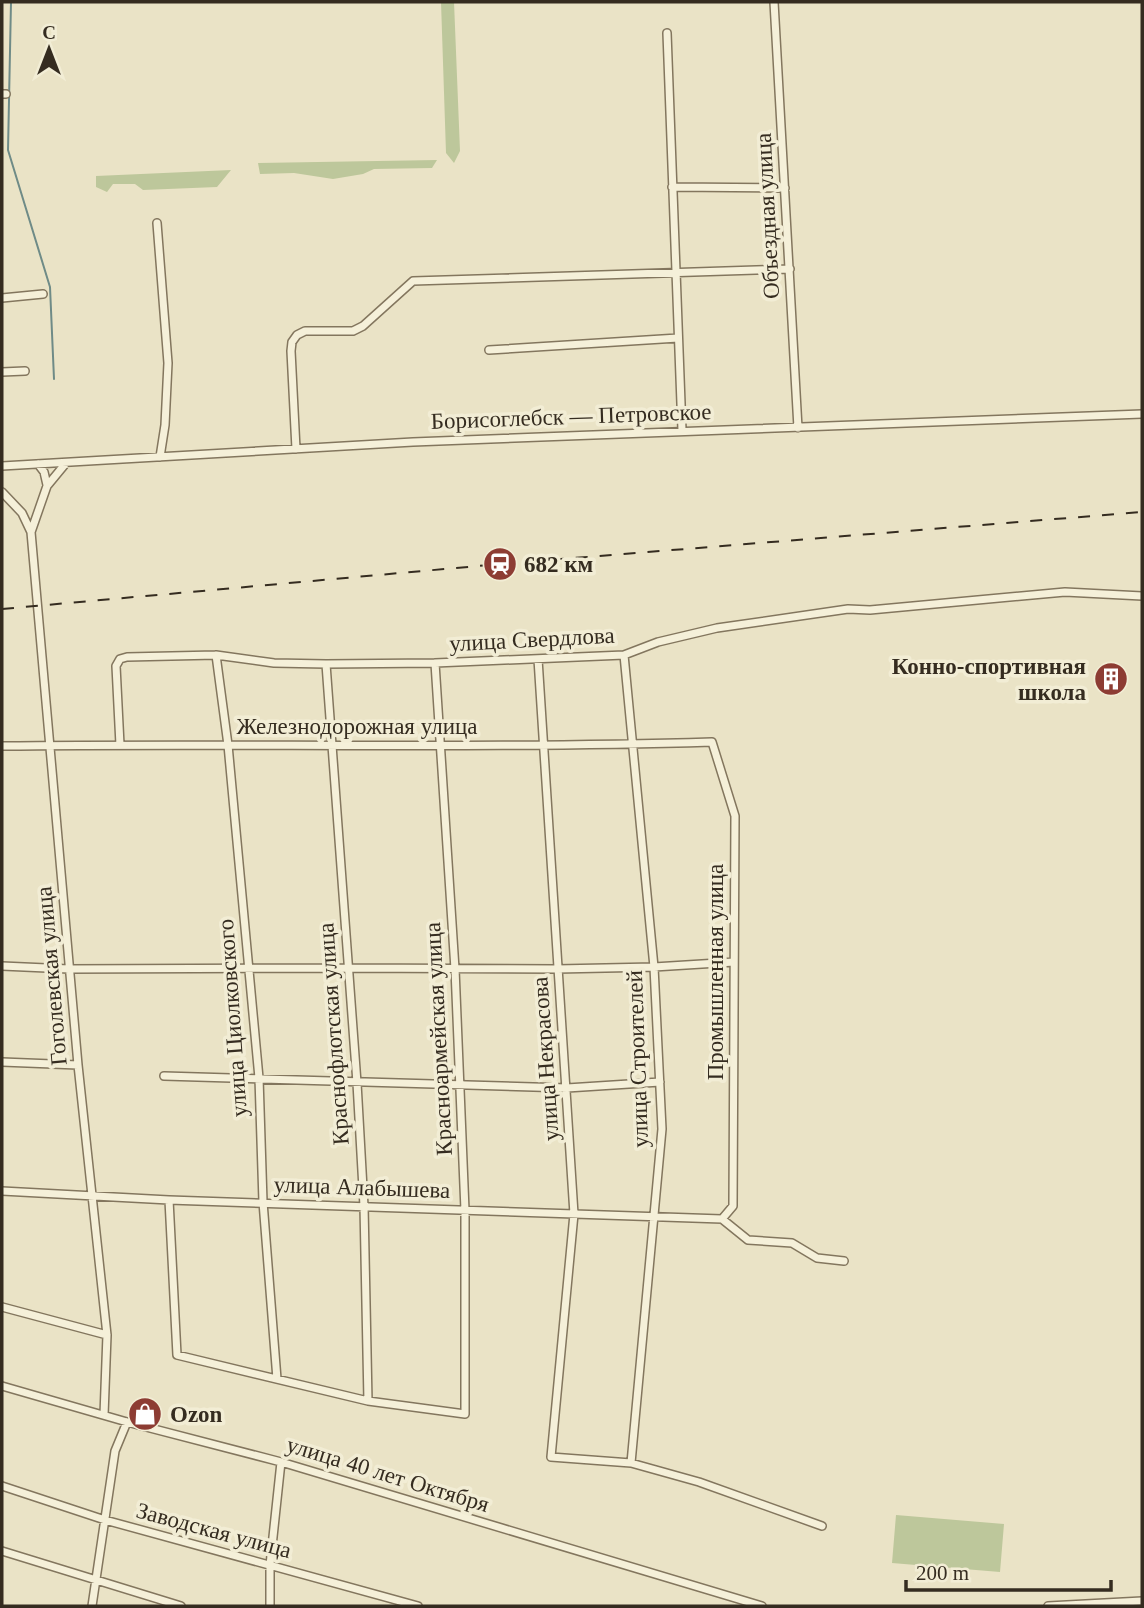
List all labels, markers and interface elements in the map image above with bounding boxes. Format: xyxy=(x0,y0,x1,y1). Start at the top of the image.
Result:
north arrow xyxy=(14,14,84,84)
text: С xyxy=(42,22,56,43)
street label: Объездная улица xyxy=(751,132,784,300)
street label: Борисоглебск — Петровское xyxy=(430,399,712,434)
station icon: 682 км xyxy=(481,545,519,583)
place label: 682 км xyxy=(524,552,593,577)
street label: улица Свердлова xyxy=(449,623,615,656)
place label: Конно-спортивная школа xyxy=(892,654,1086,705)
building icon: Конно-спортивная школа xyxy=(1092,660,1130,698)
street label: Железнодорожная улица xyxy=(236,714,478,739)
street label: Промышленная улица xyxy=(703,864,728,1080)
street label: Гоголевская улица xyxy=(31,885,72,1067)
street label: улица Циолковского xyxy=(213,918,252,1118)
street label: Краснофлотская улица xyxy=(313,922,354,1146)
street label: Красноармейская улица xyxy=(420,922,457,1156)
street label: улица Строителей xyxy=(622,970,653,1148)
street label: улица Некрасова xyxy=(527,976,564,1142)
street label: улица Алабышева xyxy=(273,1172,451,1203)
shop icon: Ozon xyxy=(126,1395,164,1433)
place label: Ozon xyxy=(170,1402,223,1427)
street label: улица 40 лет Октября xyxy=(284,1432,492,1517)
street label: Заводская улица xyxy=(134,1498,294,1563)
scale bar xyxy=(906,1548,1111,1592)
text: 200 m xyxy=(916,1561,969,1585)

